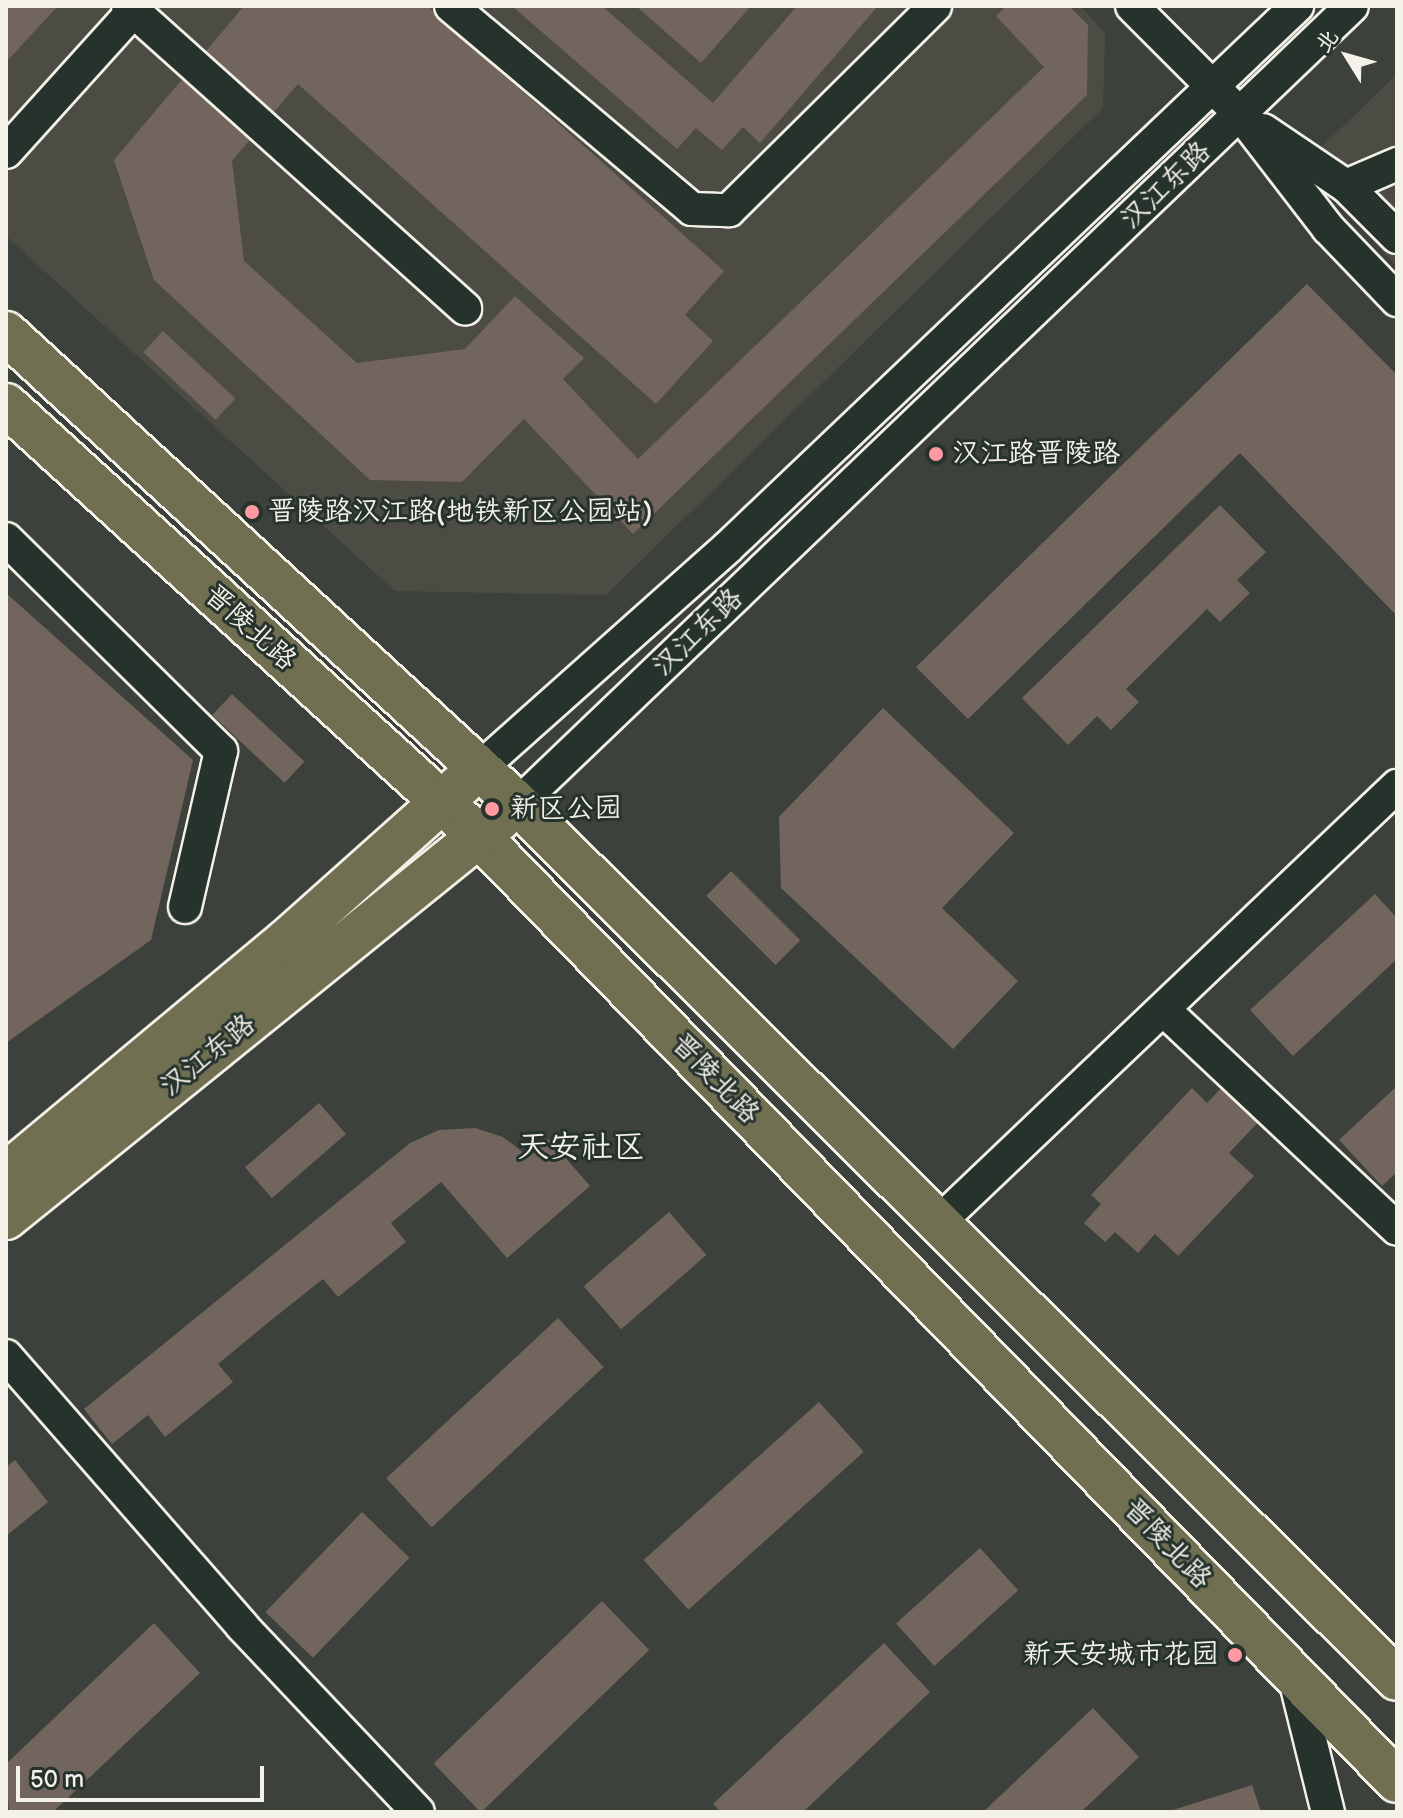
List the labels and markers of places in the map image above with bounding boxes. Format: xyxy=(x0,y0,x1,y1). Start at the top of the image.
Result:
place label: 汉江路晋陵路 xyxy=(952,437,1120,471)
marker: 汉江路晋陵路 xyxy=(927,445,945,463)
place label: 晋陵路汉江路(地铁新区公园站) xyxy=(268,495,652,529)
marker: 晋陵路汉江路(地铁新区公园站) xyxy=(243,503,261,521)
place label: 新区公园 xyxy=(510,792,622,826)
marker: 新区公园 xyxy=(481,798,503,820)
place label: 新天安城市花园 xyxy=(1023,1638,1219,1672)
marker: 新天安城市花园 xyxy=(1226,1646,1244,1664)

